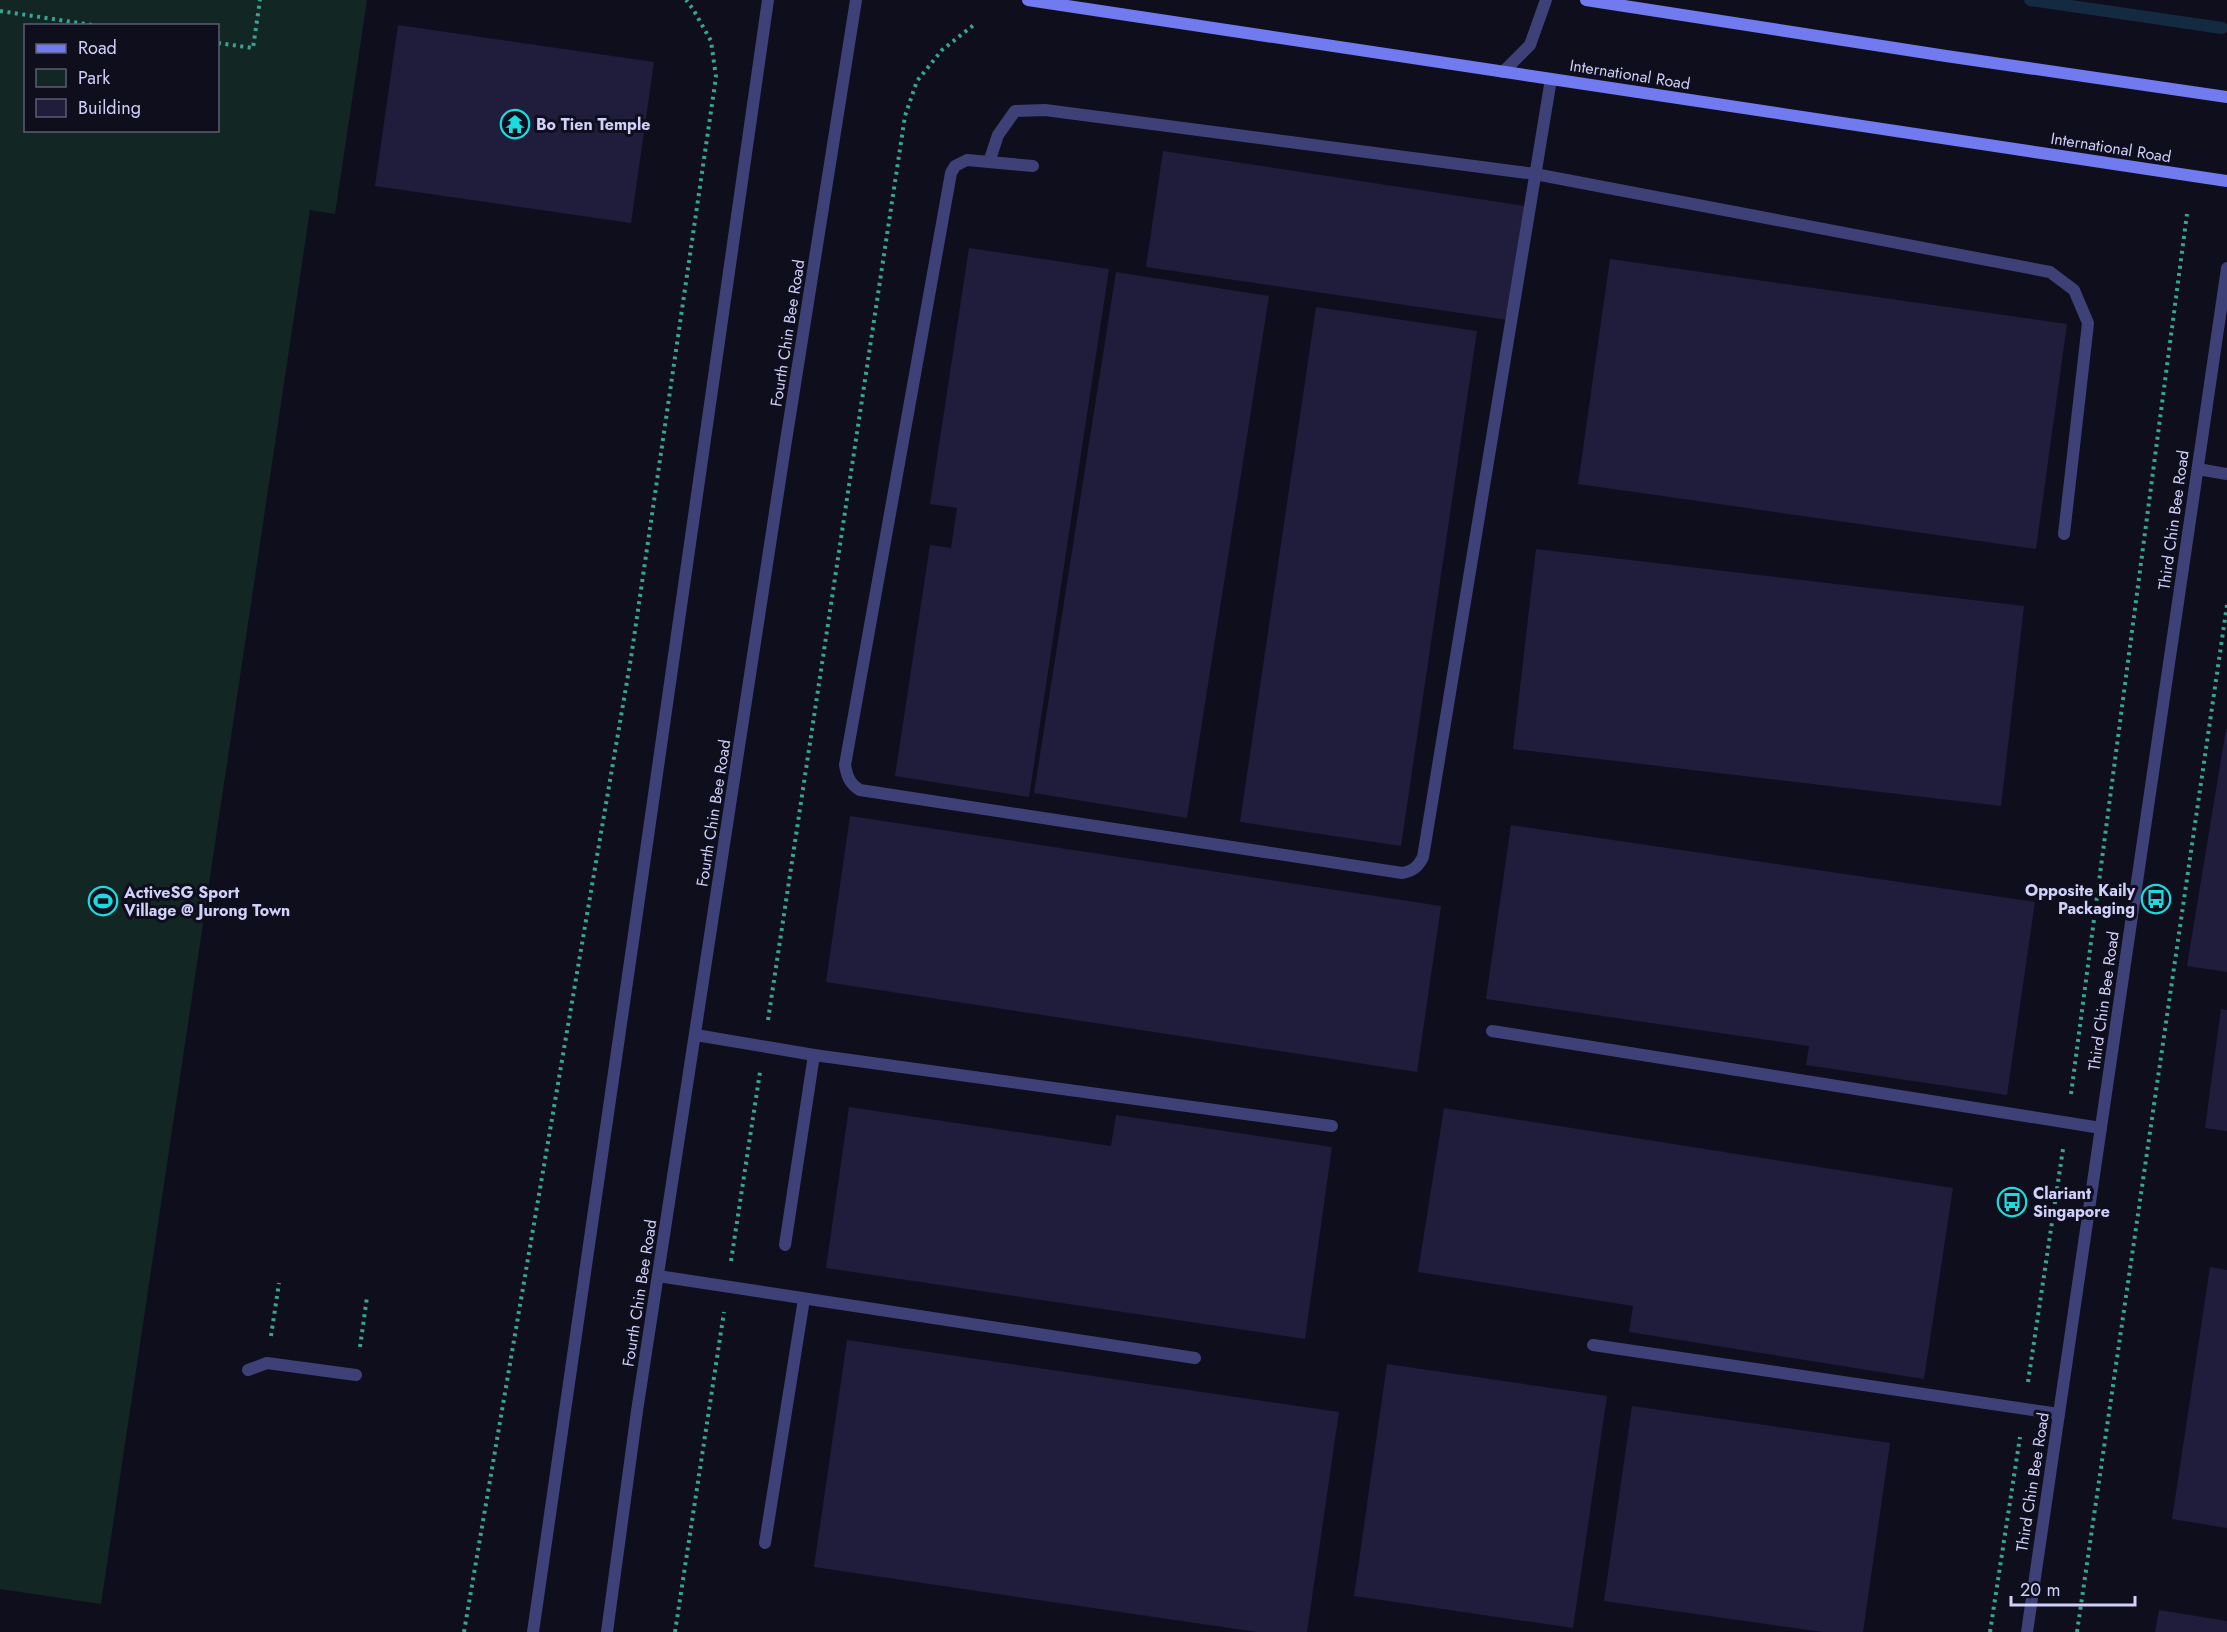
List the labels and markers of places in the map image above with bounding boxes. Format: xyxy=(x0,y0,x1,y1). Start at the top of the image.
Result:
temple icon: Bo Tien Temple xyxy=(499,108,531,140)
place label: Bo Tien Temple xyxy=(536,113,650,136)
place label: Opposite Kaily Packaging xyxy=(2025,879,2136,920)
place label: ActiveSG Sport Village @ Jurong Town xyxy=(123,881,290,922)
bus stop icon: Opposite Kaily Packaging xyxy=(2140,883,2172,915)
sports icon: ActiveSG Sport Village @ Jurong Town xyxy=(87,885,119,917)
place label: Clariant Singapore xyxy=(2033,1182,2110,1223)
bus stop icon: Clariant Singapore xyxy=(1996,1186,2028,1218)

